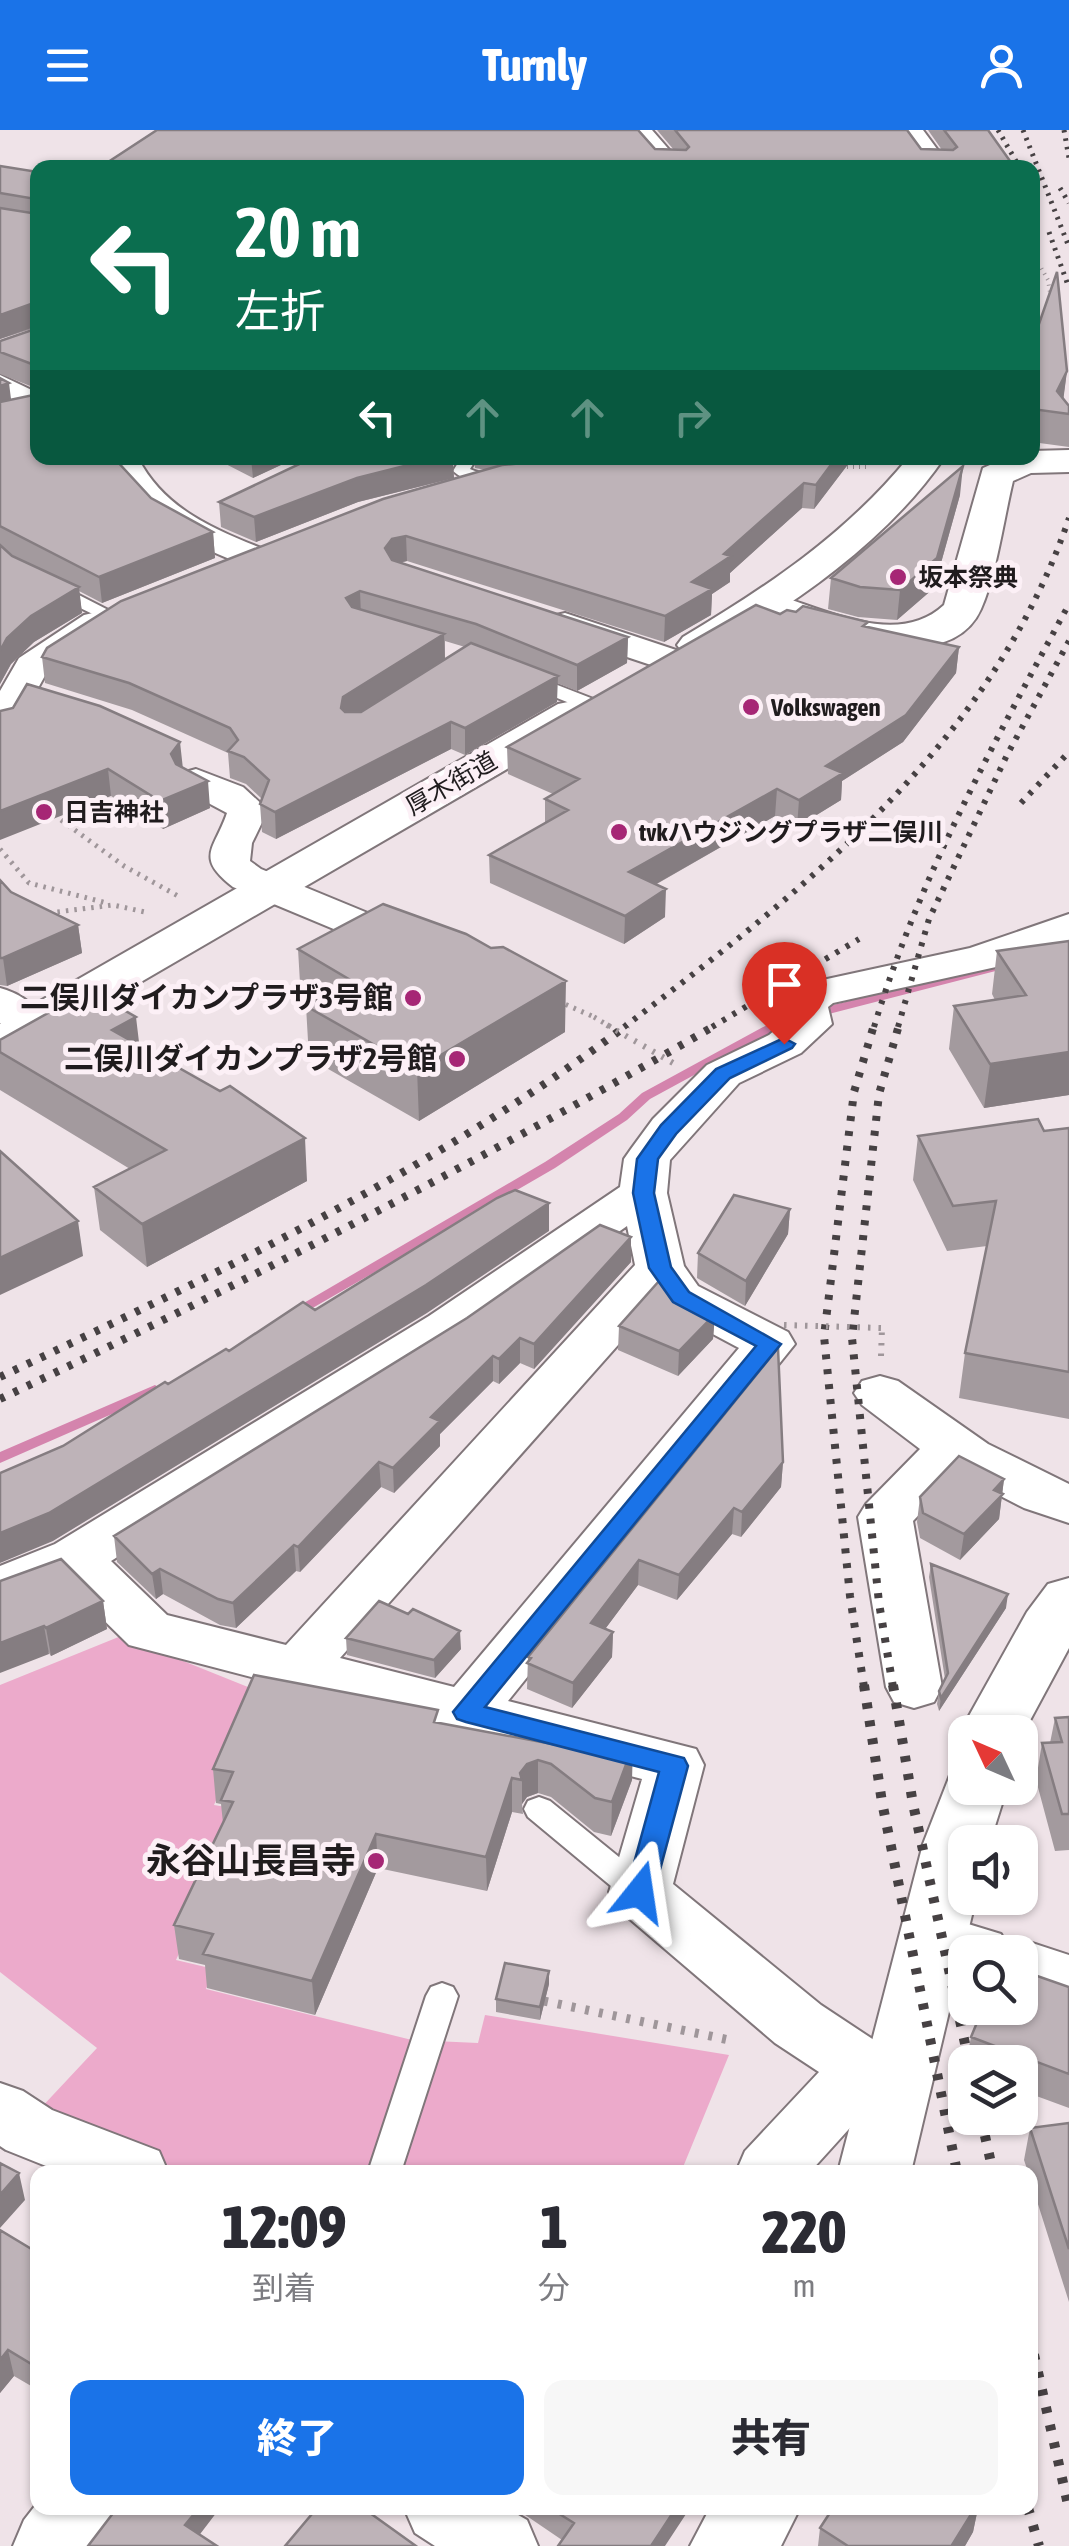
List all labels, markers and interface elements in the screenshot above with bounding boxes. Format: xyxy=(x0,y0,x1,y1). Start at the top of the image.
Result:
icon: menu xyxy=(40,38,95,93)
icon: person xyxy=(974,38,1029,93)
text: Turnly xyxy=(482,39,587,91)
text: 20 m xyxy=(235,192,361,272)
icon: left xyxy=(70,200,200,330)
text: 左折 xyxy=(235,285,325,337)
icon: left xyxy=(350,390,405,445)
icon: ahead xyxy=(455,390,510,445)
icon: ahead xyxy=(560,390,615,445)
icon: right xyxy=(665,390,720,445)
place label: 坂本祭典 xyxy=(918,563,1018,591)
marker: 坂本祭典 xyxy=(887,566,909,588)
place label: Volkswagen xyxy=(770,693,881,721)
marker: Volkswagen xyxy=(740,696,762,718)
street label: 厚木街道 xyxy=(401,746,501,820)
place label: 日吉神社 xyxy=(64,798,164,826)
marker: 日吉神社 xyxy=(33,801,55,823)
place label: tvkハウジングプラザ二俣川 xyxy=(638,818,943,846)
marker: tvkハウジングプラザ二俣川 xyxy=(608,821,630,843)
pin xyxy=(742,942,827,1045)
icon: arrive xyxy=(757,957,812,1012)
place label: 二俣川ダイカンプラザ3号館 xyxy=(20,980,393,1014)
marker: 二俣川ダイカンプラザ3号館 xyxy=(402,987,424,1009)
place label: 二俣川ダイカンプラザ2号館 xyxy=(64,1041,437,1075)
marker: 二俣川ダイカンプラザ2号館 xyxy=(446,1048,468,1070)
north arrow xyxy=(948,1715,1038,1805)
map controls xyxy=(948,1715,1038,2135)
button: sound xyxy=(948,1825,1038,1915)
place label: 永谷山長昌寺 xyxy=(146,1840,356,1880)
position arrow xyxy=(588,1840,692,1944)
marker: 永谷山長昌寺 xyxy=(365,1850,387,1872)
button: search xyxy=(948,1935,1038,2025)
button: layers xyxy=(948,2045,1038,2135)
text: 12:09 xyxy=(222,2192,346,2261)
text: 1 xyxy=(540,2192,568,2261)
text: 220 xyxy=(762,2197,846,2266)
text: m xyxy=(793,2267,816,2304)
text: 到着 xyxy=(252,2269,316,2306)
text: 分 xyxy=(538,2269,570,2306)
button: 終了 xyxy=(70,2380,524,2495)
button: 共有 xyxy=(544,2380,998,2495)

